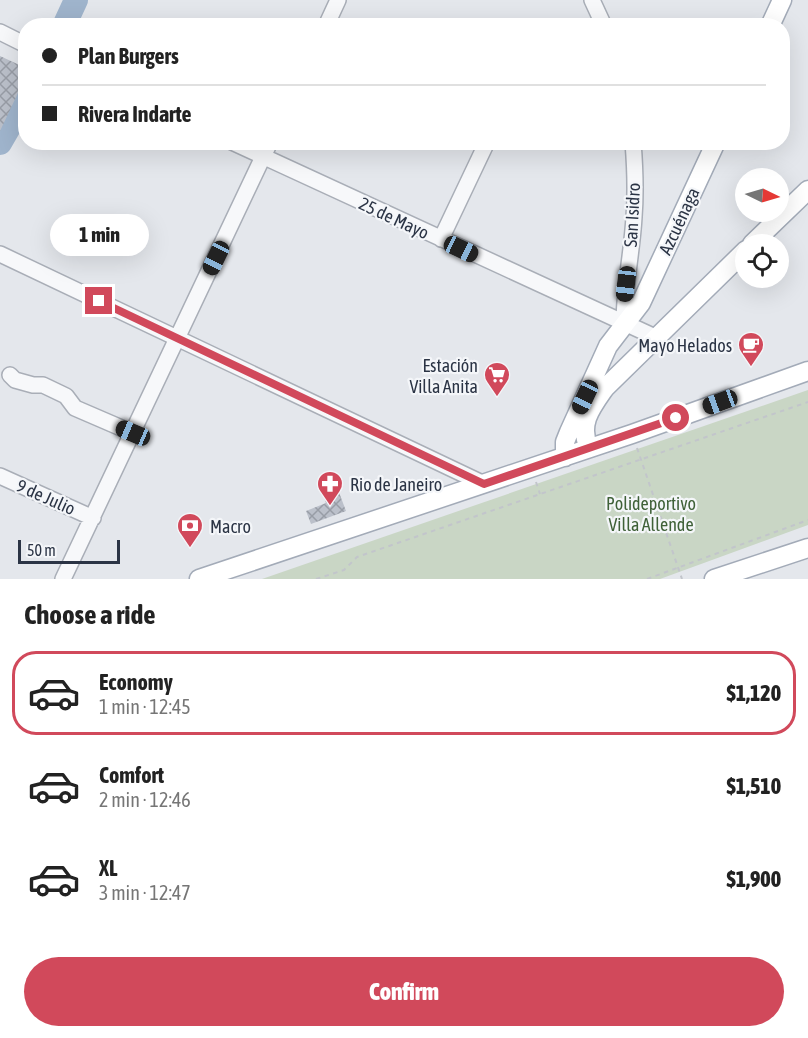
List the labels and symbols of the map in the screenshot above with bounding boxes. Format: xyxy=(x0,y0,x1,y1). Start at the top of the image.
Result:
north arrow xyxy=(735,168,789,222)
street label: San Isidro xyxy=(620,182,644,248)
street label: Azcuénaga xyxy=(654,184,704,258)
street label: 25 de Mayo xyxy=(356,193,432,243)
callout: 1 min xyxy=(50,214,148,256)
car xyxy=(441,233,481,265)
car xyxy=(200,238,232,278)
car xyxy=(615,265,637,303)
route end xyxy=(85,287,112,314)
cafe icon: Mayo Helados xyxy=(736,330,766,368)
place label: Mayo Helados xyxy=(638,335,732,356)
place label: Estación Villa Anita xyxy=(409,355,478,397)
supermarket icon: Estación Villa Anita xyxy=(482,360,512,398)
car xyxy=(569,377,601,417)
car xyxy=(700,387,740,417)
route start xyxy=(662,404,689,431)
car xyxy=(113,418,153,448)
pharmacy icon: Rio de Janeiro xyxy=(315,469,345,507)
place label: Rio de Janeiro xyxy=(350,474,442,495)
street label: 9 de Julio xyxy=(13,475,79,519)
park label: Polideportivo Villa Allende xyxy=(606,493,696,535)
bank icon: Macro xyxy=(175,511,205,549)
place label: Macro xyxy=(210,516,251,537)
scale bar xyxy=(18,537,120,564)

